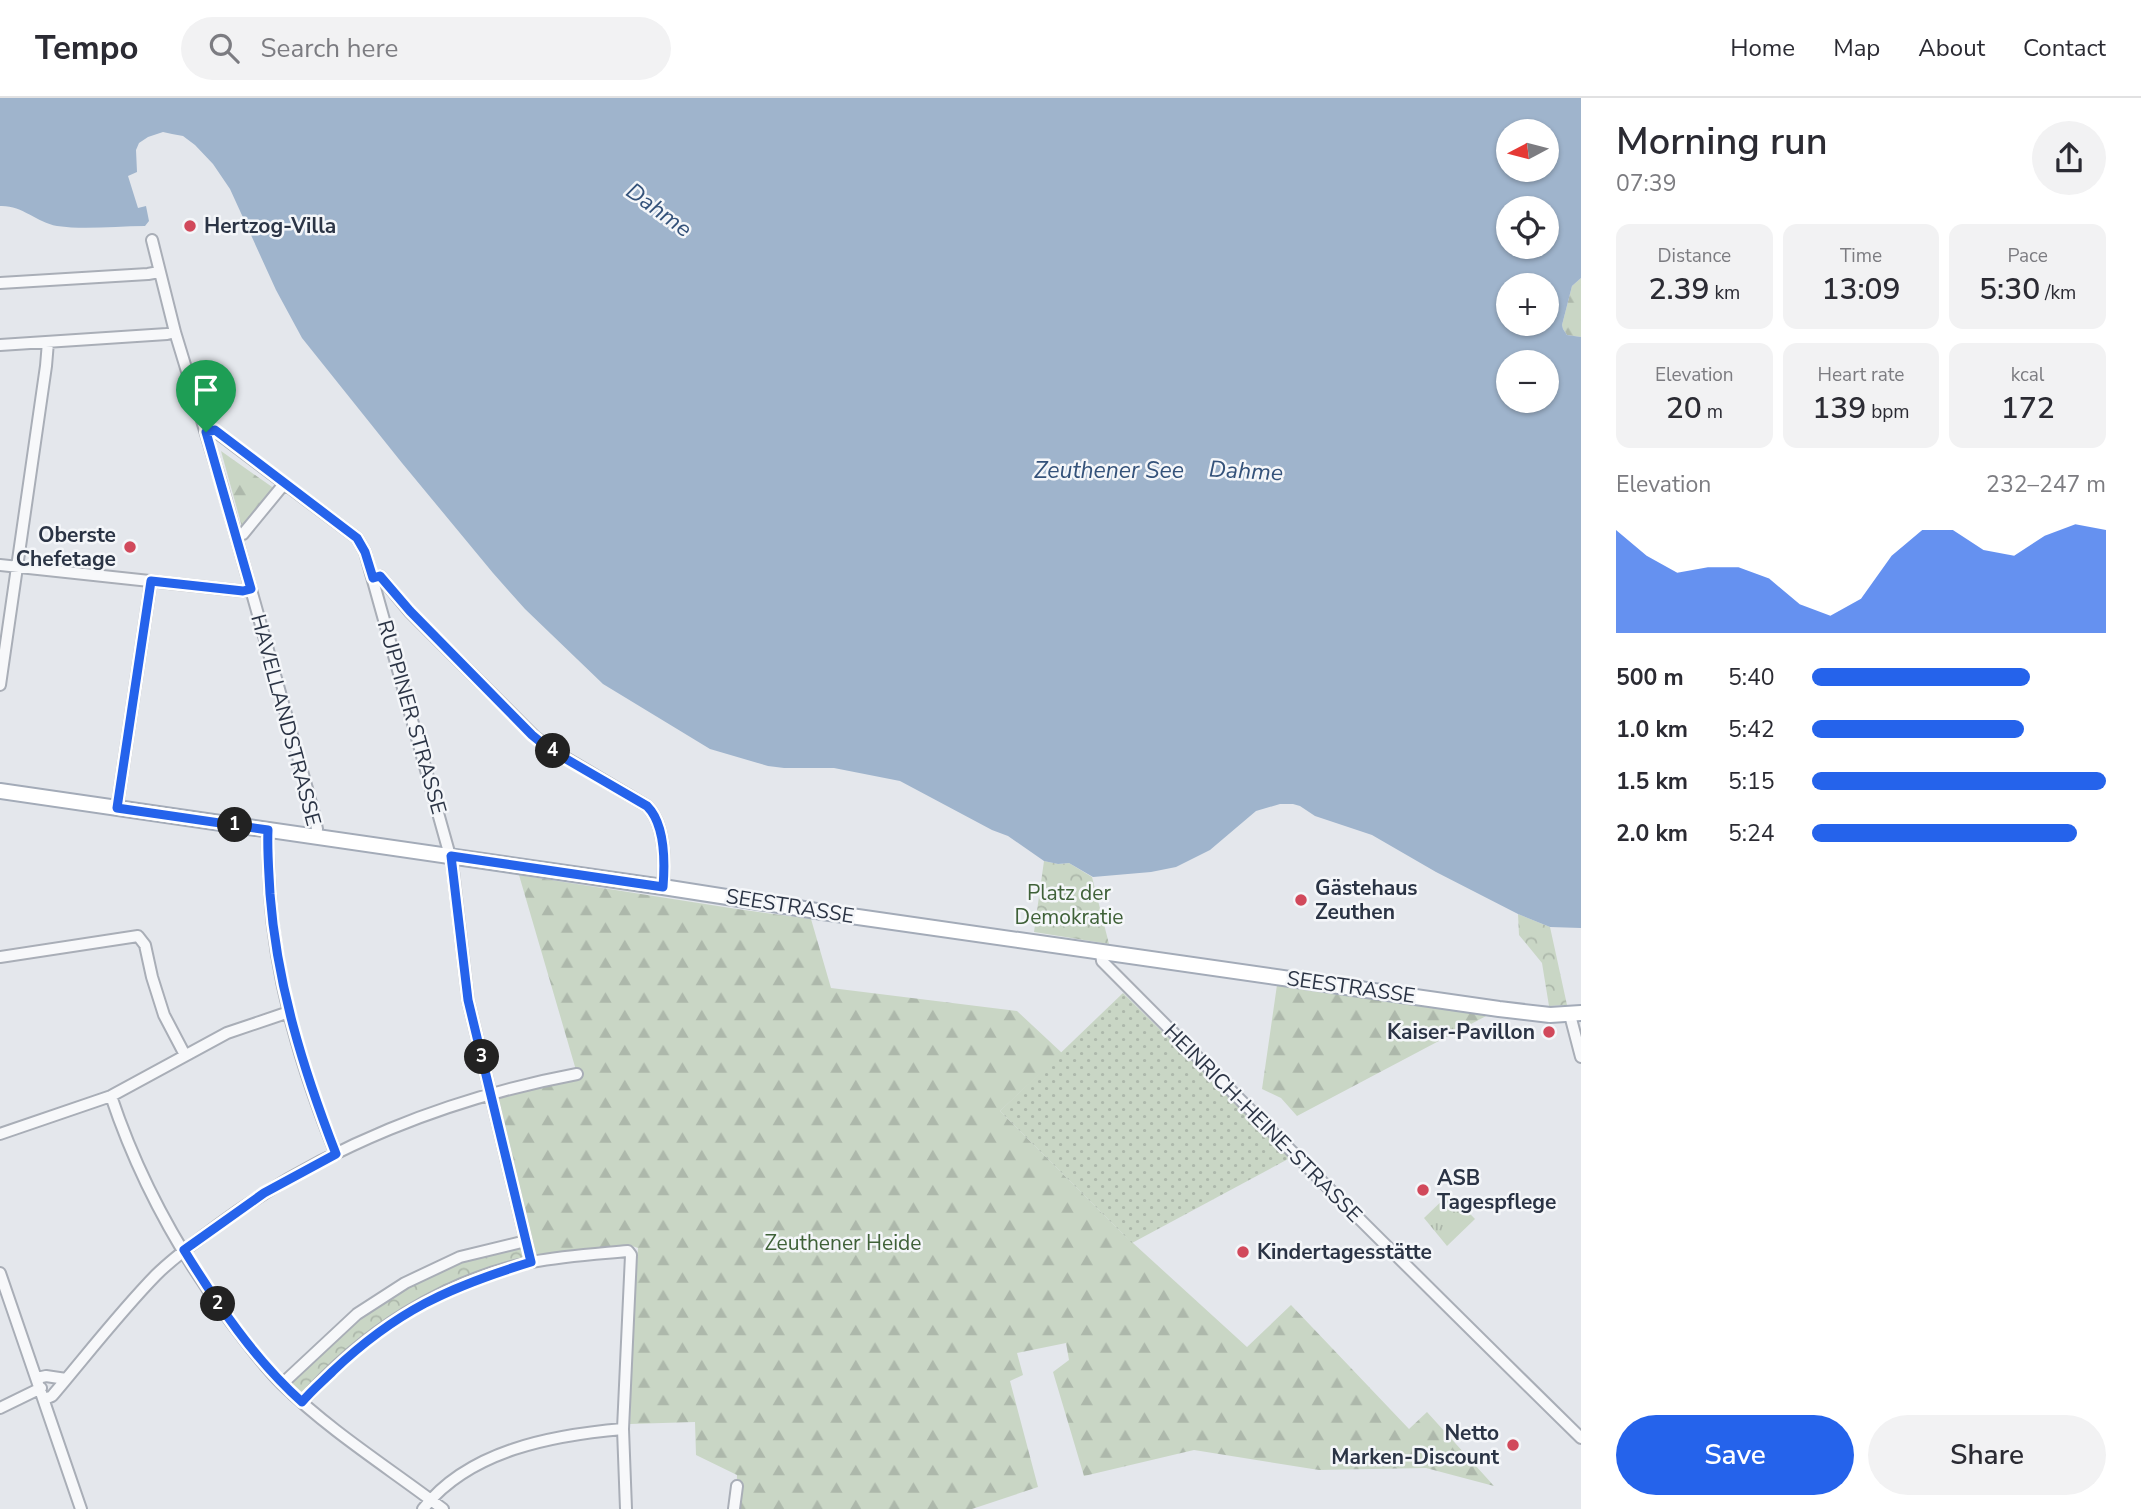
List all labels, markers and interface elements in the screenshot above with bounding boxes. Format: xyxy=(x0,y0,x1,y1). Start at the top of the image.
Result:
search box xyxy=(181,17,671,80)
text: Tempo xyxy=(35,26,139,71)
icon: search xyxy=(205,29,243,67)
text: Search here xyxy=(261,31,398,66)
text: Home xyxy=(1730,32,1795,64)
text: Map xyxy=(1833,32,1880,64)
text: About xyxy=(1918,32,1985,64)
text: Contact xyxy=(2023,32,2106,64)
text: Morning run xyxy=(1616,116,1828,167)
north arrow xyxy=(1496,119,1559,182)
map controls xyxy=(1496,119,1559,413)
button: share xyxy=(2032,121,2106,195)
text: 07:39 xyxy=(1616,168,1676,199)
water label: Dahme xyxy=(620,176,698,244)
button: locate xyxy=(1496,196,1559,259)
place label: Hertzog-Villa xyxy=(204,212,336,240)
marker: Hertzog-Villa xyxy=(182,218,198,234)
text: Distance xyxy=(1657,243,1731,269)
text: Time xyxy=(1840,243,1882,269)
text: Pace xyxy=(2007,243,2048,269)
text: 2.39 xyxy=(1648,269,1710,310)
text: 13:09 xyxy=(1821,269,1901,310)
text: 5:30 xyxy=(1979,269,2040,310)
button: + xyxy=(1496,273,1559,336)
text: km xyxy=(1710,280,1740,306)
text: /km xyxy=(2040,280,2076,306)
button: − xyxy=(1496,350,1559,413)
pin xyxy=(176,360,236,432)
text: Elevation xyxy=(1655,362,1734,388)
text: Heart rate xyxy=(1818,362,1904,388)
text: kcal xyxy=(2011,362,2045,388)
icon: arrive xyxy=(187,371,225,409)
text: 20 xyxy=(1666,388,1702,429)
text: 139 xyxy=(1812,388,1866,429)
text: 172 xyxy=(2001,388,2055,429)
text: m xyxy=(1702,399,1723,425)
text: bpm xyxy=(1866,399,1910,425)
water label: Dahme xyxy=(1208,454,1284,488)
water label: Zeuthener See xyxy=(1034,455,1184,486)
text: Elevation xyxy=(1616,469,1711,500)
text: 232–247 m xyxy=(1986,469,2106,500)
place label: Oberste Chefetage xyxy=(16,521,116,573)
marker: Oberste Chefetage xyxy=(122,539,138,555)
street label: HAVELLANDSTRASSE xyxy=(244,611,328,829)
street label: RUPPINER STRASSE xyxy=(371,617,453,817)
text: 500 m xyxy=(1616,662,1684,693)
text: 5:40 xyxy=(1728,662,1775,693)
text: 1.0 km xyxy=(1616,714,1688,745)
text: 5:42 xyxy=(1728,714,1775,745)
pin: 4 xyxy=(536,734,570,768)
text: 4 xyxy=(547,737,558,763)
text: 1.5 km xyxy=(1616,766,1688,797)
text: 5:15 xyxy=(1728,766,1775,797)
pin: 1 xyxy=(218,808,252,842)
text: 1 xyxy=(229,811,240,837)
text: 2.0 km xyxy=(1616,818,1688,849)
text: 5:24 xyxy=(1728,818,1775,849)
place label: Gästehaus Zeuthen xyxy=(1315,874,1418,926)
park label: Platz der Demokratie xyxy=(1015,879,1123,931)
street label: SEESTRASSE xyxy=(724,882,856,930)
marker: Gästehaus Zeuthen xyxy=(1293,892,1309,908)
street label: SEESTRASSE xyxy=(1285,964,1417,1010)
street label: HEINRICH-HEINE-STRASSE xyxy=(1158,1018,1368,1228)
place label: Kaiser-Pavillon xyxy=(1387,1018,1535,1046)
marker: Kaiser-Pavillon xyxy=(1541,1024,1557,1040)
pin: 3 xyxy=(464,1040,500,1074)
text: 3 xyxy=(476,1043,487,1069)
place label: ASB Tagespflege xyxy=(1437,1164,1556,1216)
marker: ASB Tagespflege xyxy=(1415,1182,1431,1198)
park label: Zeuthener Heide xyxy=(765,1229,921,1257)
place label: Kindertagesstätte xyxy=(1257,1238,1432,1266)
marker: Kindertagesstätte xyxy=(1235,1244,1251,1260)
pin: 2 xyxy=(200,1286,235,1322)
text: 2 xyxy=(212,1290,223,1316)
button: Save xyxy=(1616,1415,1854,1495)
button: Share xyxy=(1868,1415,2106,1495)
place label: Netto Marken-Discount xyxy=(1331,1419,1500,1471)
marker: Netto Marken-Discount xyxy=(1505,1437,1521,1453)

